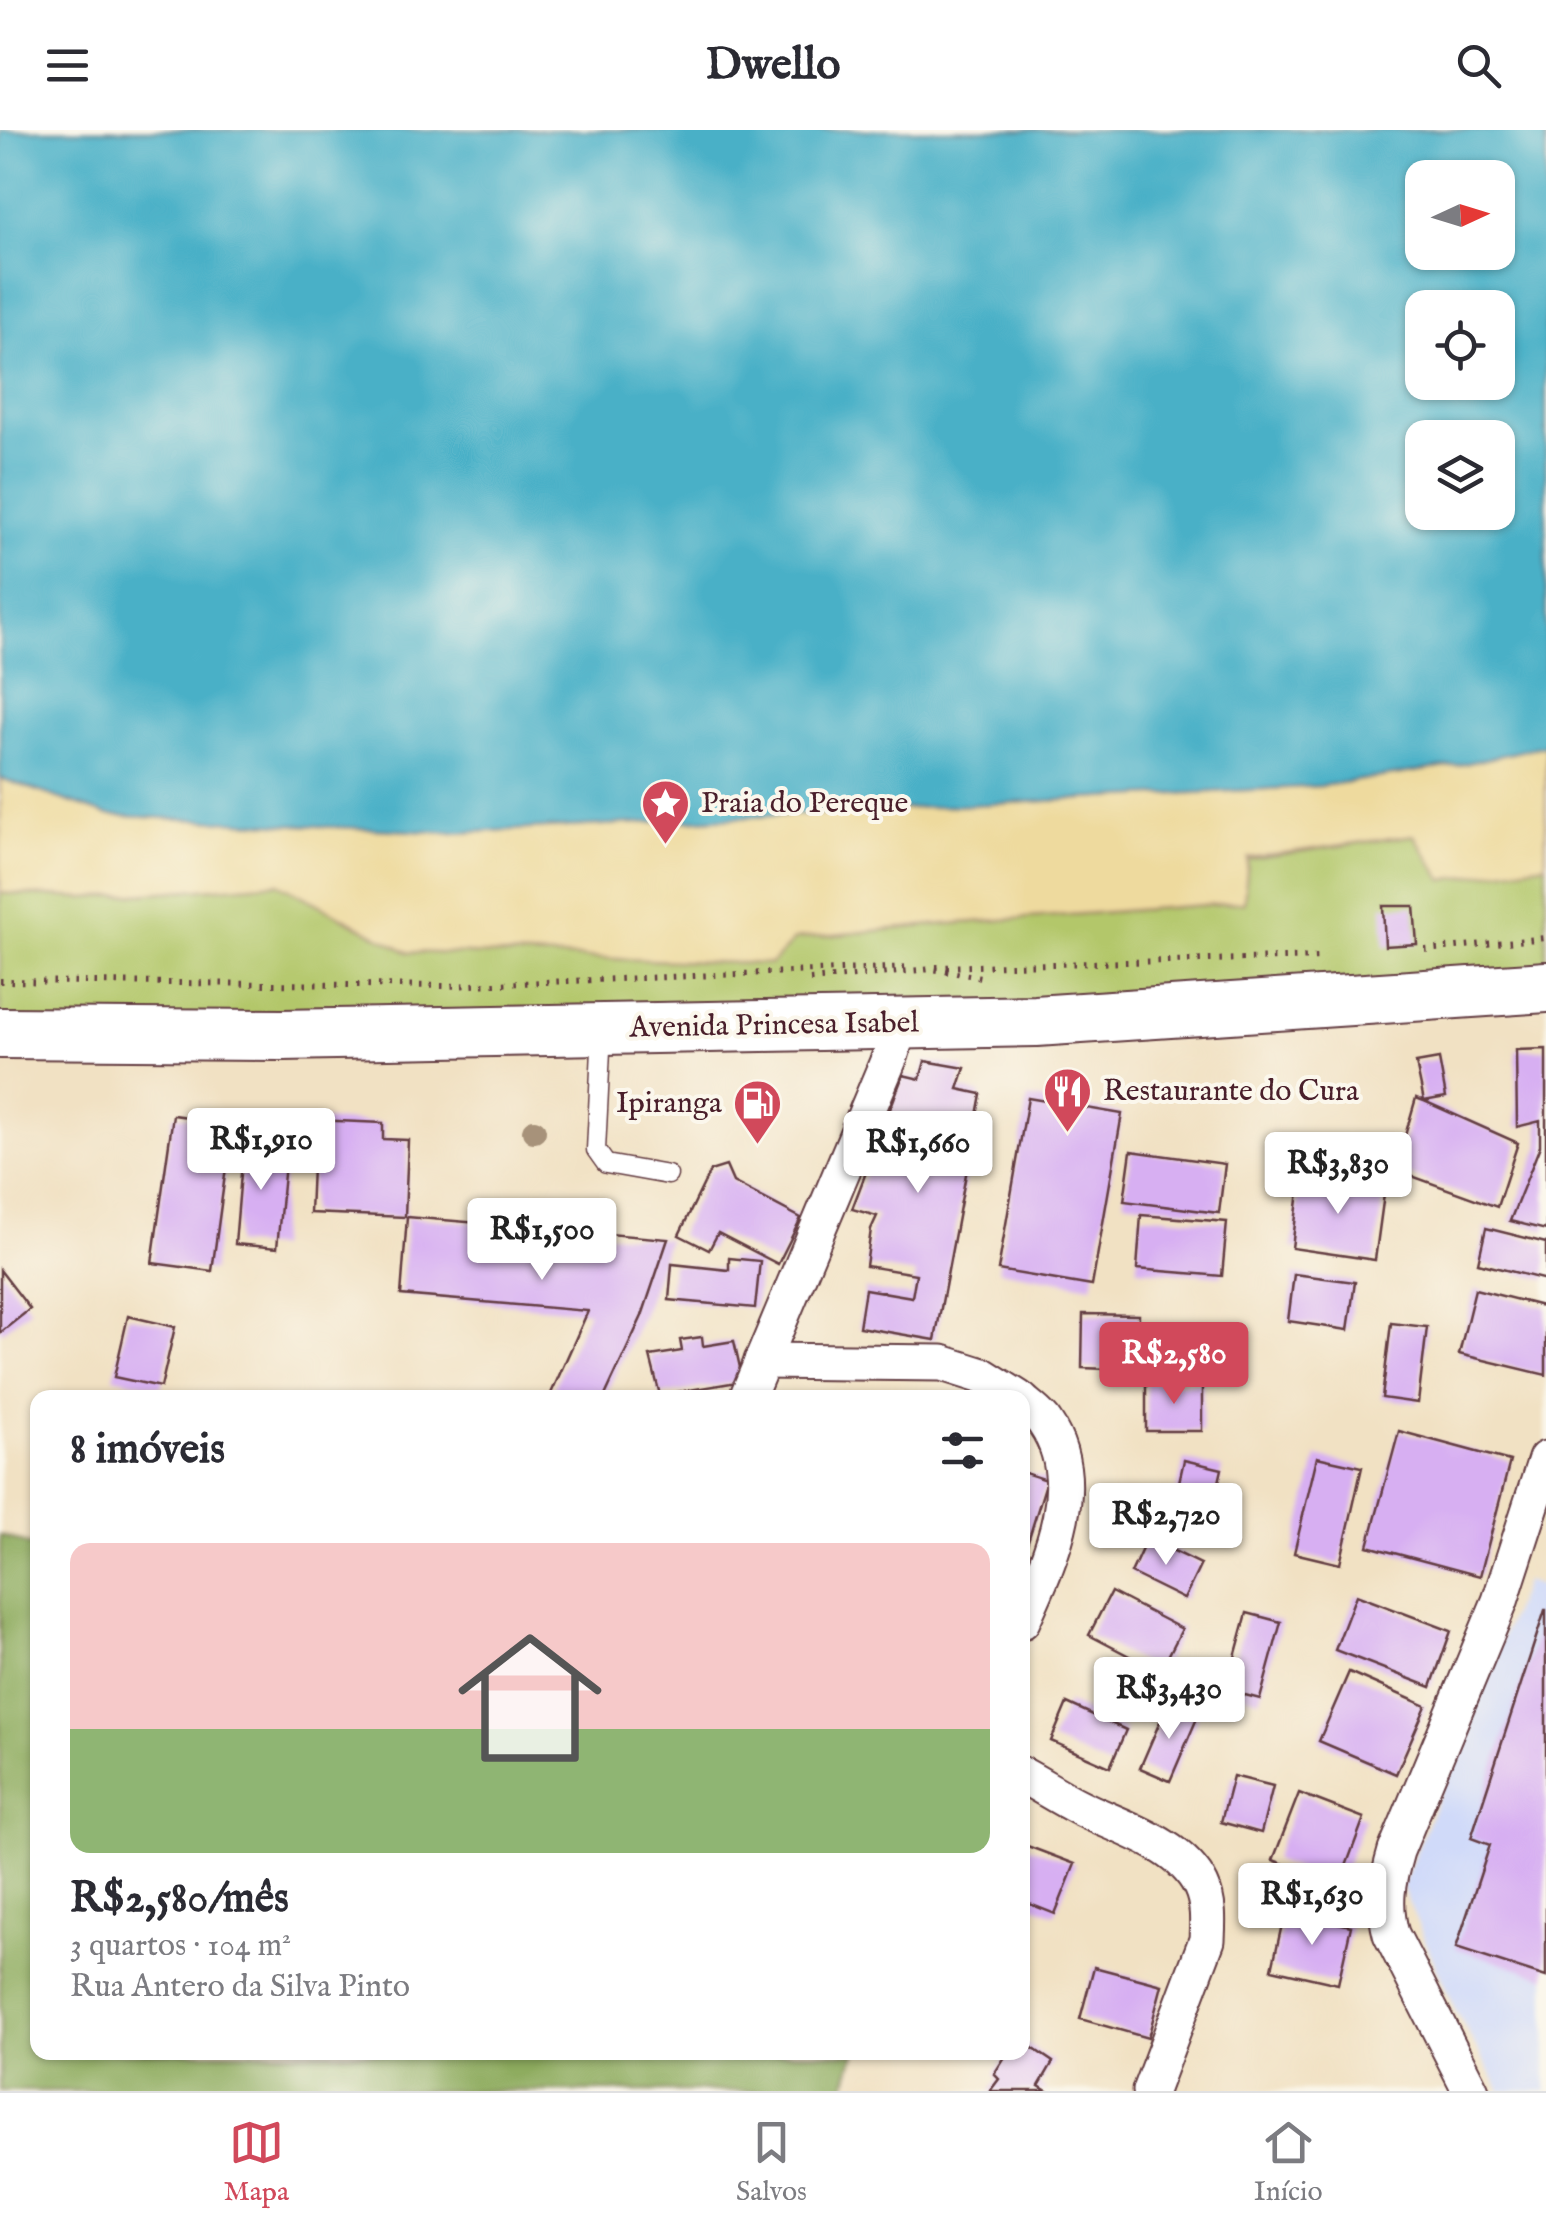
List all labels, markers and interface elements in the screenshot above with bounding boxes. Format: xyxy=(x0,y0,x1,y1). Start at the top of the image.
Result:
text: Dwello xyxy=(706,37,840,94)
icon: menu xyxy=(40,38,95,93)
icon: search xyxy=(1451,38,1506,93)
north arrow xyxy=(1405,160,1515,270)
map controls xyxy=(1405,160,1515,530)
button: locate xyxy=(1405,290,1515,400)
button: layers xyxy=(1405,420,1515,530)
place icon: Praia do Pereque xyxy=(640,778,692,846)
place label: Praia do Pereque xyxy=(701,785,908,823)
street label: Avenida Princesa Isabel xyxy=(628,1004,920,1048)
restaurant icon: Restaurante do Cura xyxy=(1042,1066,1094,1134)
place label: Restaurante do Cura xyxy=(1103,1073,1359,1111)
fuel station icon: Ipiranga xyxy=(731,1078,783,1146)
place label: Ipiranga xyxy=(616,1085,722,1123)
pin: R$1,910 xyxy=(169,1108,353,1193)
pin: R$1,660 xyxy=(826,1111,1010,1196)
text: R$1,910 xyxy=(209,1120,313,1161)
text: R$1,660 xyxy=(865,1123,971,1164)
pin: R$3,830 xyxy=(1246,1132,1430,1217)
text: R$3,830 xyxy=(1287,1144,1389,1185)
pin: R$1,500 xyxy=(450,1198,634,1283)
text: R$1,500 xyxy=(489,1210,595,1251)
pin: R$2,580 xyxy=(1082,1322,1266,1407)
text: R$2,580 xyxy=(1121,1334,1227,1375)
icon: filters xyxy=(935,1423,990,1478)
text: 8 imóveis xyxy=(70,1424,225,1477)
pin: R$2,720 xyxy=(1074,1483,1258,1568)
text: R$2,720 xyxy=(1111,1495,1221,1536)
icon: home xyxy=(440,1608,620,1788)
pin: R$3,430 xyxy=(1077,1657,1261,1742)
text: R$3,430 xyxy=(1116,1669,1222,1710)
pin: R$1,630 xyxy=(1220,1863,1404,1948)
text: R$2,580/mês xyxy=(70,1873,289,1926)
text: R$1,630 xyxy=(1260,1875,1364,1916)
text: 3 quartos · 104 m² xyxy=(70,1926,291,1967)
text: Rua Antero da Silva Pinto xyxy=(70,1967,410,2008)
tab: Mapa xyxy=(223,2115,289,2210)
tab: Salvos xyxy=(736,2115,807,2210)
tab: Início xyxy=(1254,2115,1323,2210)

